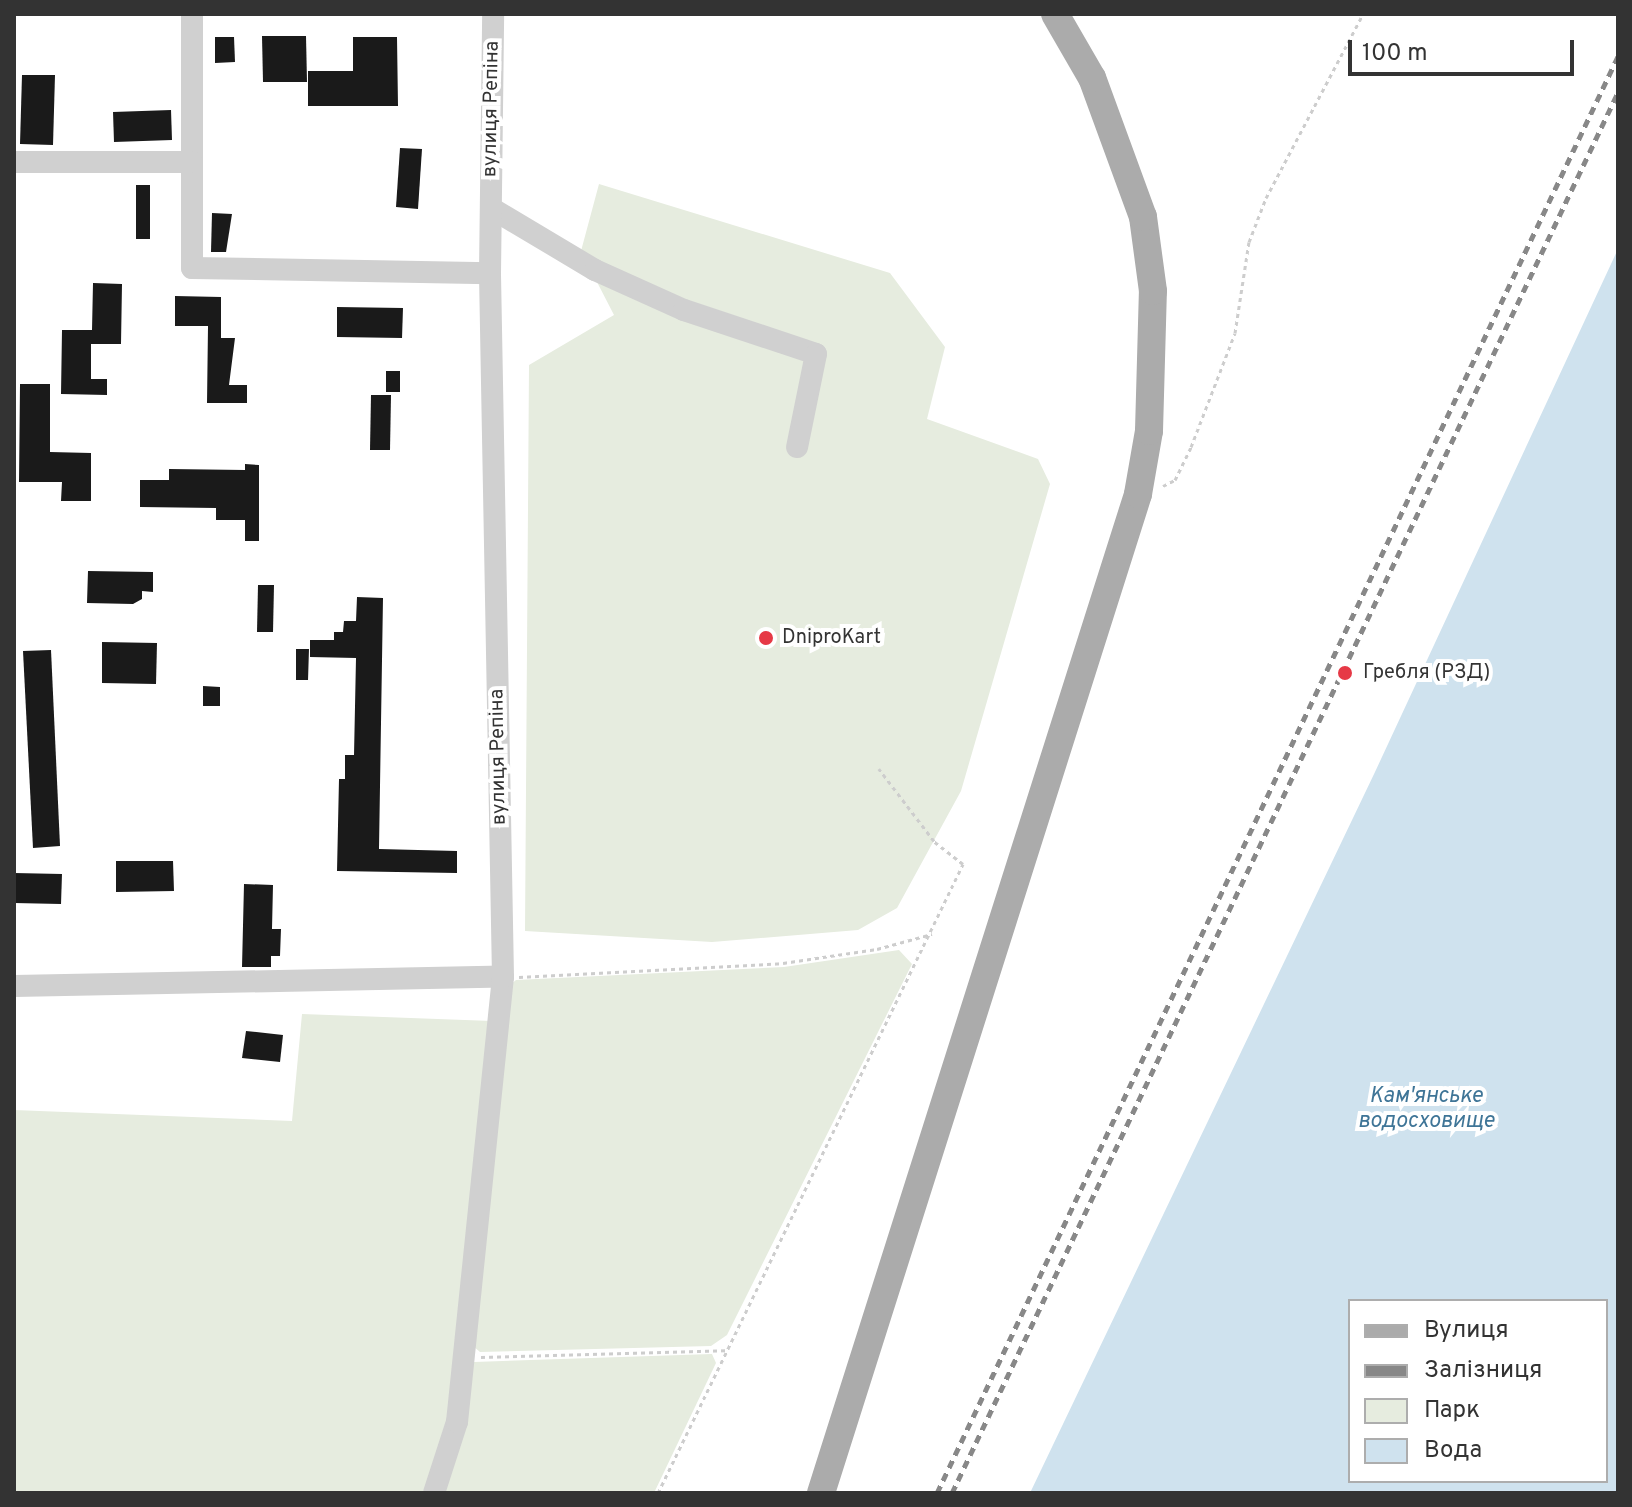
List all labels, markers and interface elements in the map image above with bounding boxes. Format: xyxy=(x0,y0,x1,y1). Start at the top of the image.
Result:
scale bar xyxy=(1352,24,1578,74)
text: 100 m xyxy=(1362,39,1428,69)
street label: вулиця Репіна xyxy=(479,41,505,177)
place label: DniproKart xyxy=(782,626,881,650)
marker: DniproKart xyxy=(757,629,775,647)
place label: Гребля (РЗД) xyxy=(1363,661,1490,685)
marker: Гребля (РЗД) xyxy=(1334,662,1356,684)
street label: вулиця Репіна xyxy=(486,689,512,825)
water label: Кам'янське водосховище xyxy=(1358,1083,1494,1134)
legend xyxy=(1348,1299,1608,1483)
text: Вулиця xyxy=(1424,1316,1508,1346)
text: Залізниця xyxy=(1424,1356,1542,1386)
text: Парк xyxy=(1424,1396,1480,1426)
text: Вода xyxy=(1424,1436,1482,1466)

